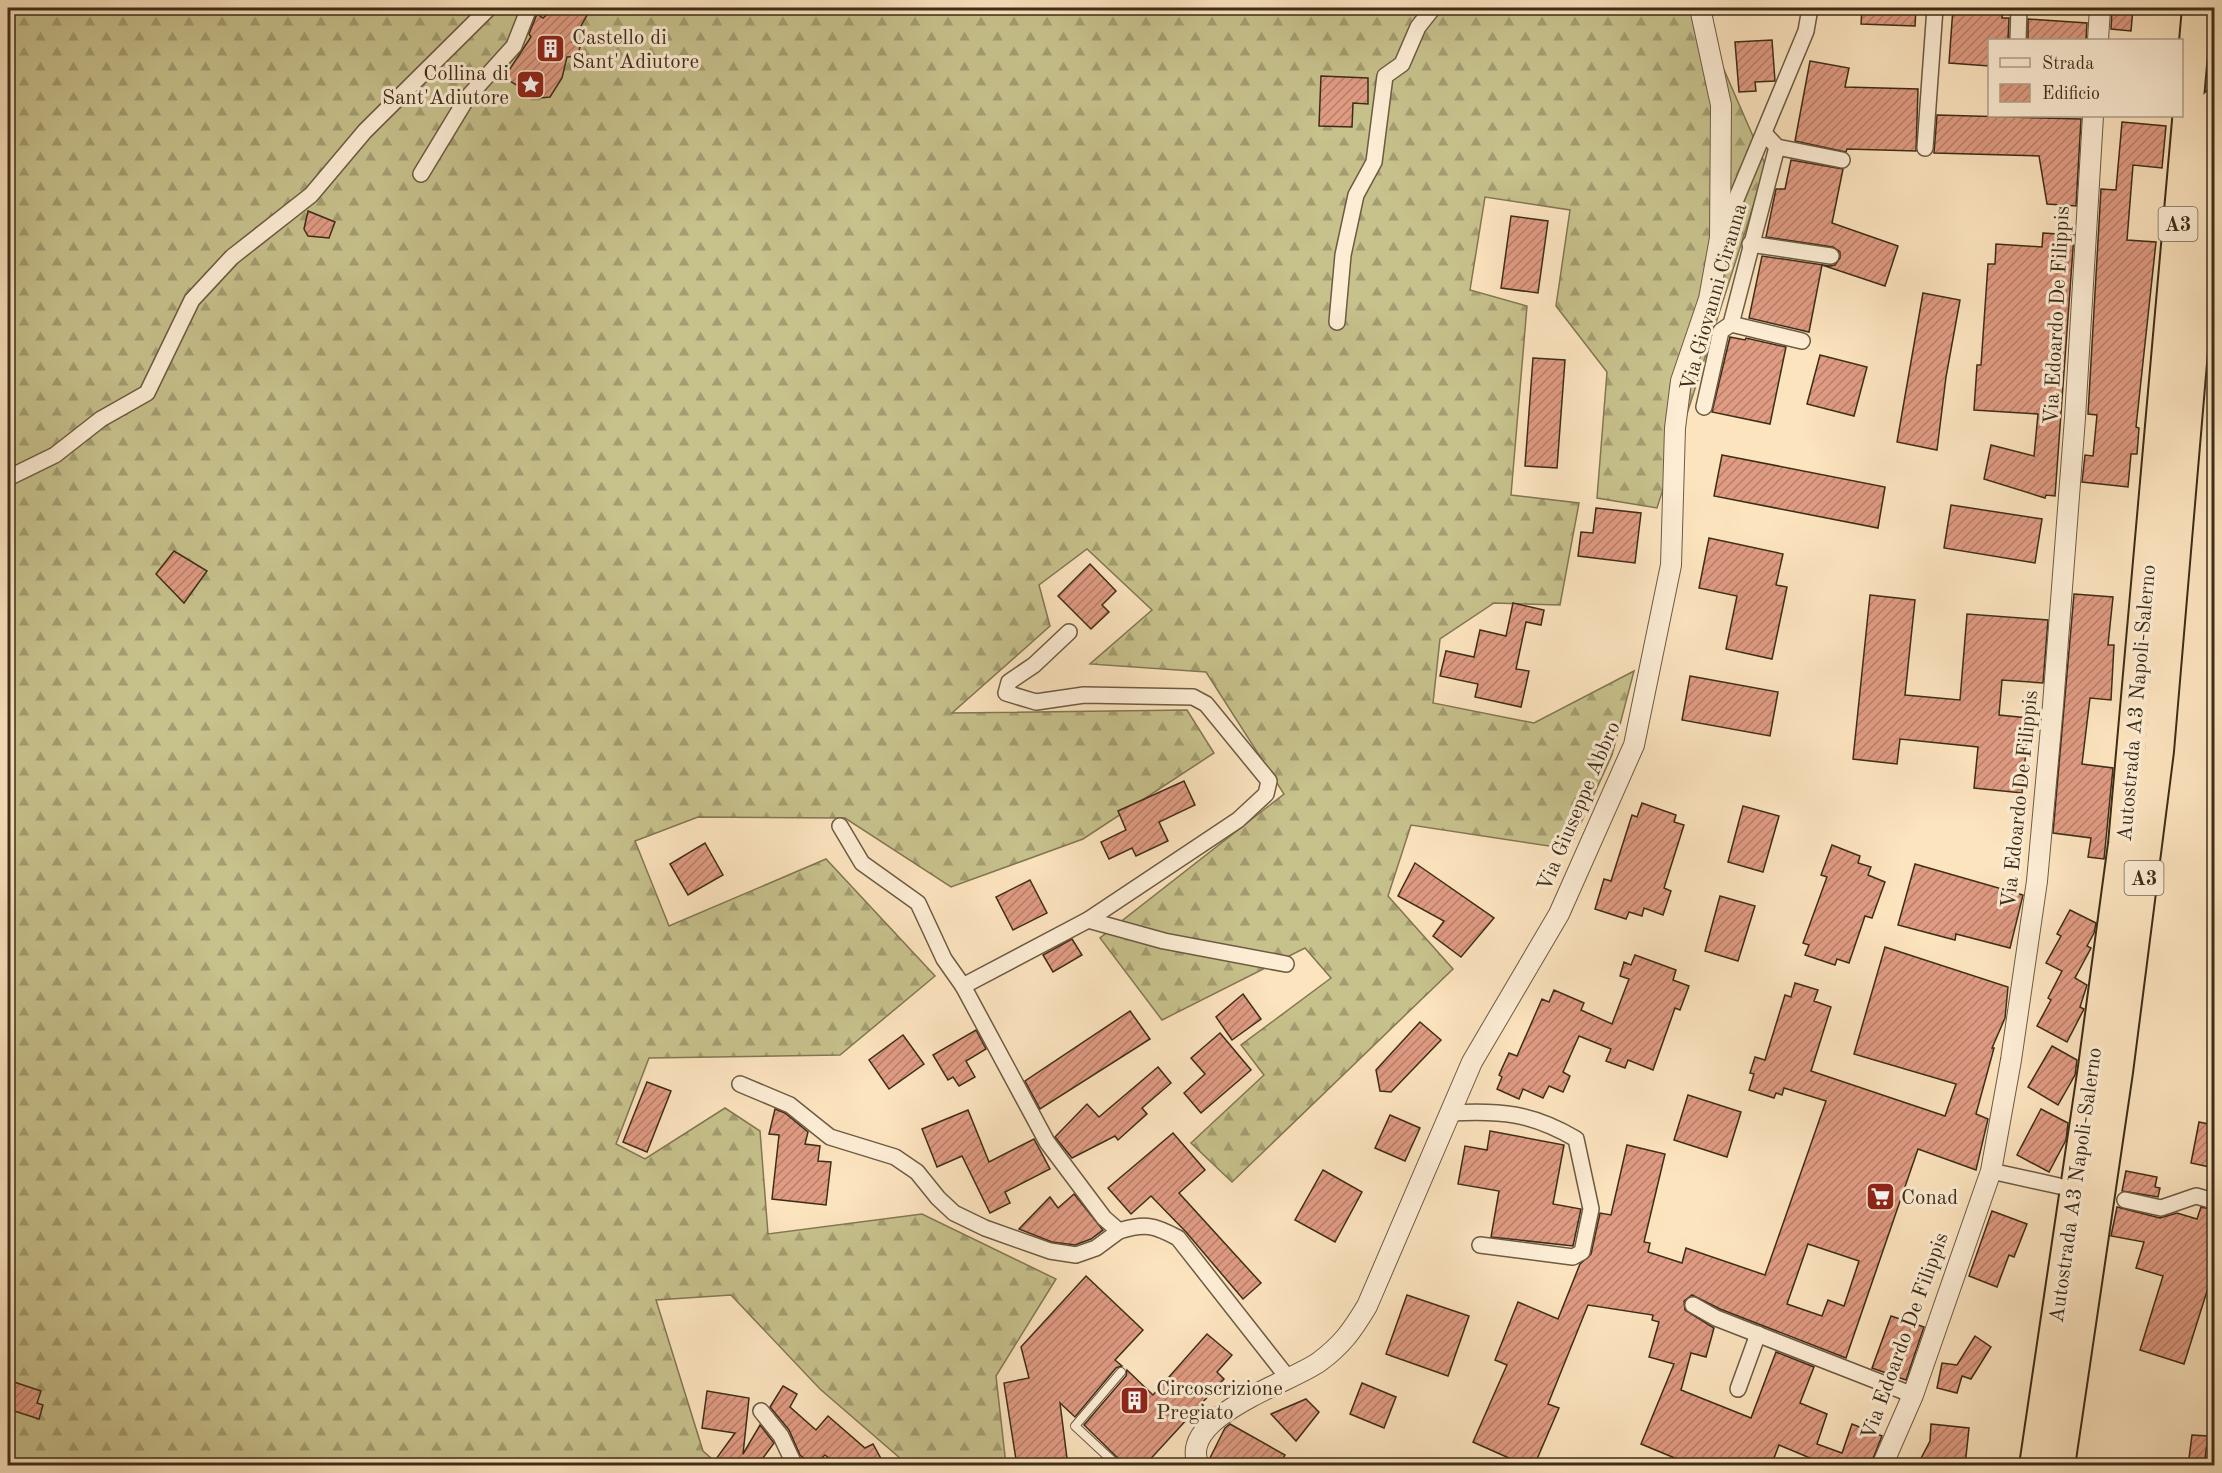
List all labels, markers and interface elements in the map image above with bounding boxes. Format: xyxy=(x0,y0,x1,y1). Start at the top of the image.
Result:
place label: Castello di Sant'Adiutore xyxy=(572,28,699,73)
building icon: Castello di Sant'Adiutore xyxy=(535,33,567,65)
legend xyxy=(1988,39,2183,117)
text: Strada xyxy=(2042,55,2094,73)
place label: Collina di Sant'Adiutore xyxy=(382,64,509,109)
place icon: Collina di Sant'Adiutore xyxy=(514,69,546,101)
text: Edificio xyxy=(2042,85,2100,103)
street label: Via Giovanni Ciranna xyxy=(1678,201,1751,394)
street label: Via Edoardo De Filippis xyxy=(2041,205,2074,425)
road number: A3 xyxy=(2158,207,2198,241)
street label: Autostrada A3 Napoli-Salerno xyxy=(2115,564,2160,842)
street label: Via Edoardo De Filippis xyxy=(1999,689,2042,909)
street label: Via Giuseppe Abbro xyxy=(1534,719,1625,894)
road number: A3 xyxy=(2124,861,2164,895)
street label: Autostrada A3 Napoli-Salerno xyxy=(2047,1046,2106,1324)
supermarket icon: Conad xyxy=(1864,1181,1896,1213)
place label: Conad xyxy=(1901,1188,1958,1209)
street label: Via Edoardo De Filippis xyxy=(1858,1230,1953,1443)
place label: Circoscrizione Pregiato xyxy=(1156,1379,1283,1424)
building icon: Circoscrizione Pregiato xyxy=(1119,1384,1151,1416)

